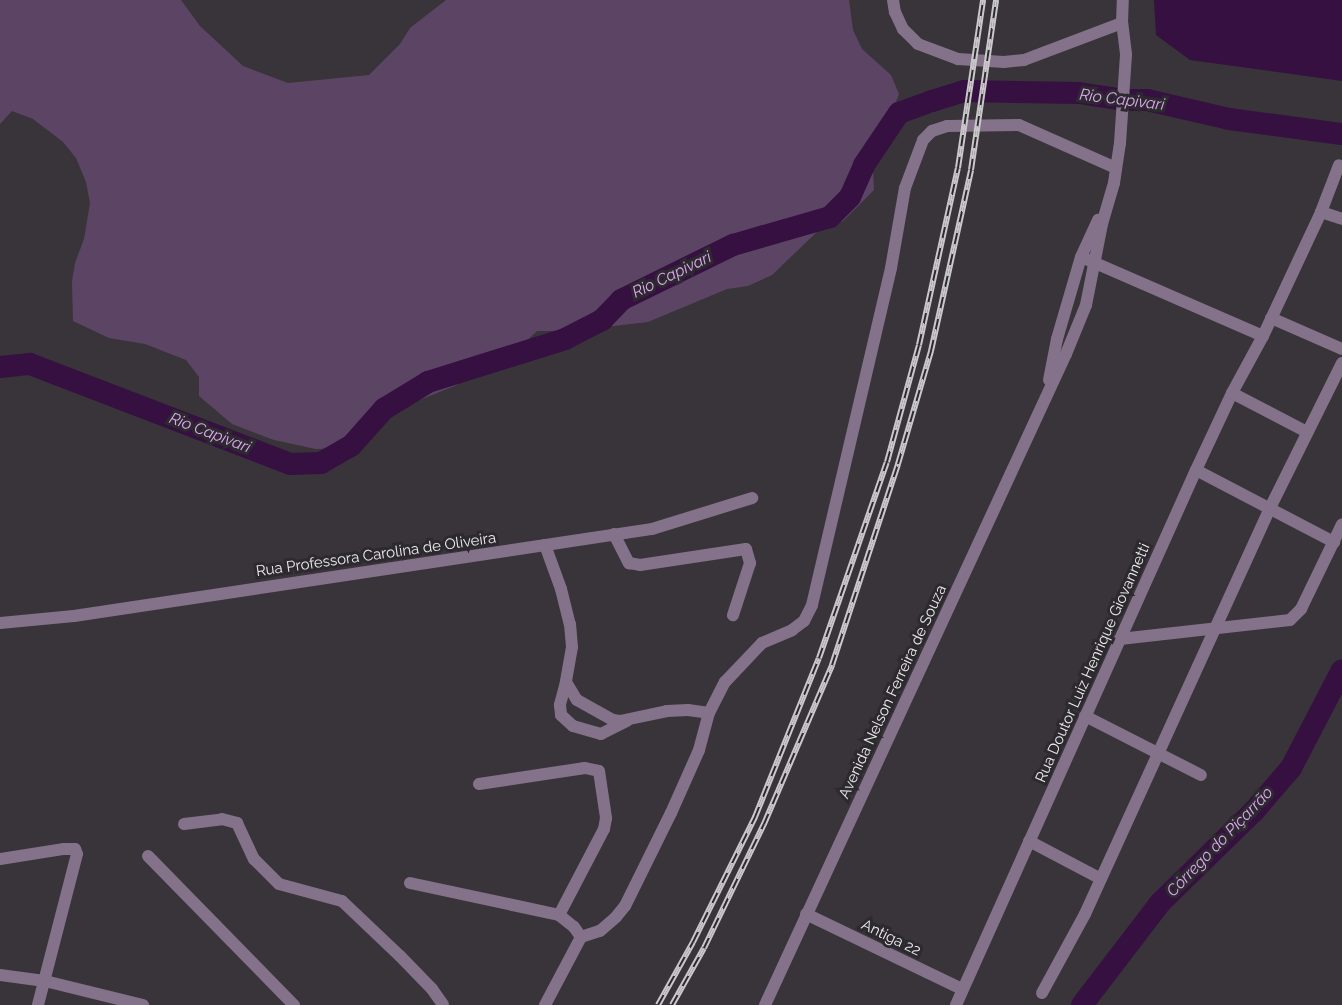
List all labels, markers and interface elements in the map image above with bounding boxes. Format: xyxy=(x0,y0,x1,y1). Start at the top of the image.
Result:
water label: Rio Capivari xyxy=(1078,85,1166,115)
water label: Rio Capivari xyxy=(629,248,715,302)
water label: Rio Capivari xyxy=(167,409,253,457)
street label: Rua Professora Carolina de Oliveira xyxy=(255,529,497,581)
street label: Rua Doutor Luiz Henrique Giovannetti xyxy=(1032,541,1154,785)
street label: Avenida Nelson Ferreira de Souza xyxy=(835,582,951,802)
water label: Córrego do Piçarrão xyxy=(1163,783,1277,901)
street label: Antiga 22 xyxy=(858,916,924,960)

